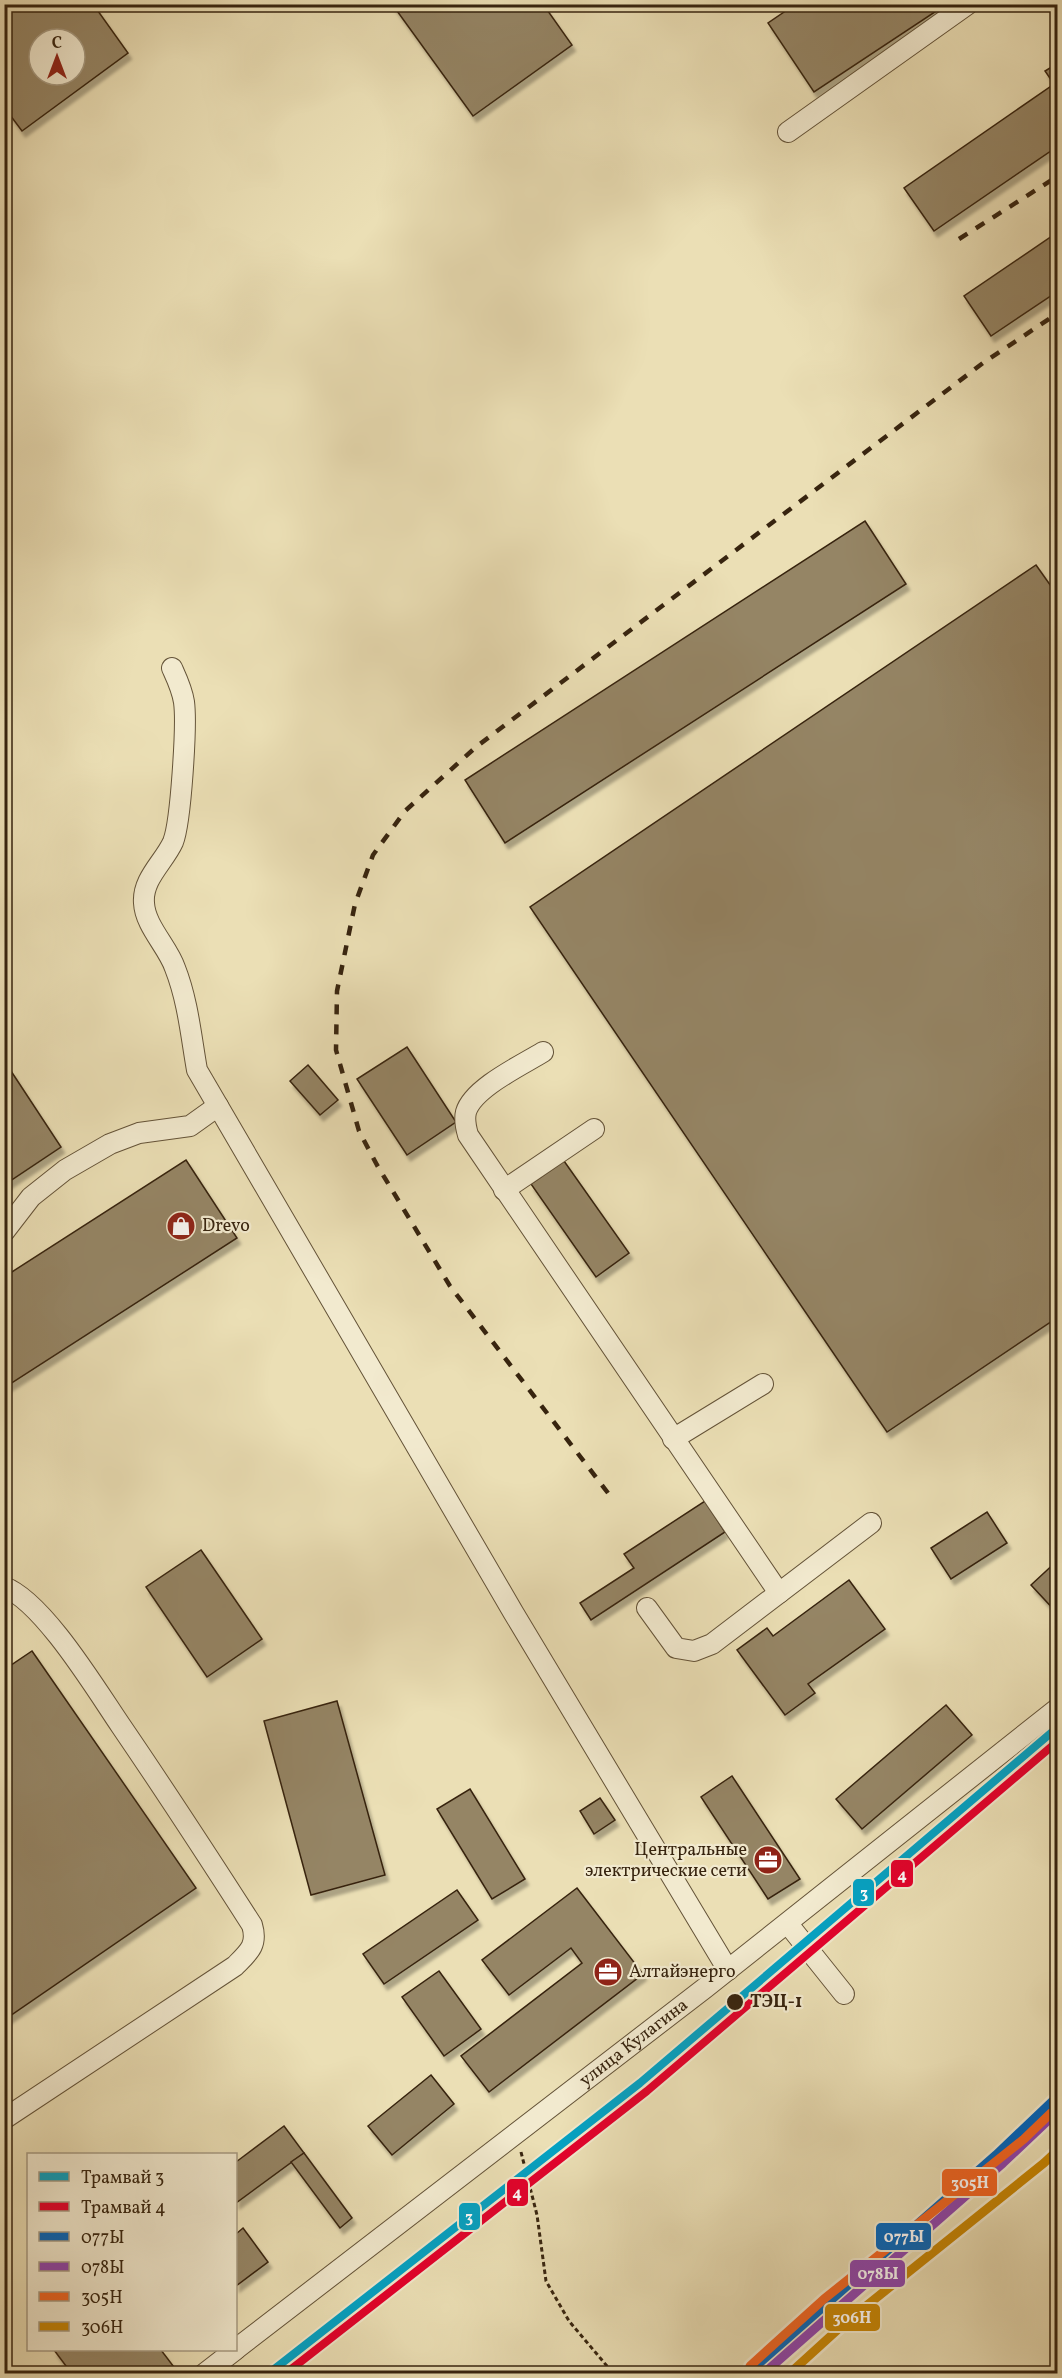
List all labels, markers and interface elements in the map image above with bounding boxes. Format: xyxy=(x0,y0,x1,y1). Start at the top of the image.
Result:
north arrow xyxy=(27,27,87,87)
text: С xyxy=(52,33,62,55)
shop icon: Drevo xyxy=(165,1210,197,1242)
place label: Drevo xyxy=(202,1214,250,1239)
place label: Центральные электрические сети xyxy=(585,1838,747,1884)
office icon: Центральные электрические сети xyxy=(752,1844,784,1876)
line badge: 4 xyxy=(890,1859,914,1888)
text: 4 xyxy=(897,1865,907,1887)
line badge: 3 xyxy=(852,1878,875,1907)
text: 3 xyxy=(860,1883,868,1905)
office icon: Алтайэнерго xyxy=(592,1956,624,1988)
place label: Алтайэнерго xyxy=(629,1960,736,1985)
place label: ТЭЦ-1 xyxy=(750,1990,802,2015)
marker: ТЭЦ-1 xyxy=(725,1992,745,2012)
street label: улица Кулагина xyxy=(574,1993,694,2093)
legend xyxy=(27,2153,237,2351)
text: Трамвай 3 xyxy=(81,2166,164,2191)
line badge: 305Н xyxy=(941,2168,998,2197)
text: 305Н xyxy=(951,2173,989,2195)
line badge: 4 xyxy=(506,2178,529,2207)
text: 4 xyxy=(512,2183,522,2205)
text: Трамвай 4 xyxy=(81,2196,166,2221)
line badge: 3 xyxy=(458,2202,481,2231)
text: 3 xyxy=(465,2207,473,2229)
line badge: 077Ы xyxy=(875,2222,932,2251)
text: 077Ы xyxy=(81,2226,125,2251)
text: 077Ы xyxy=(884,2227,924,2249)
text: 078Ы xyxy=(81,2256,124,2281)
line badge: 078Ы xyxy=(849,2259,906,2288)
text: 078Ы xyxy=(857,2264,899,2286)
text: 305Н xyxy=(81,2286,123,2311)
line badge: 306Н xyxy=(824,2303,881,2332)
text: 306Н xyxy=(832,2308,872,2330)
text: 306Н xyxy=(81,2316,124,2341)

